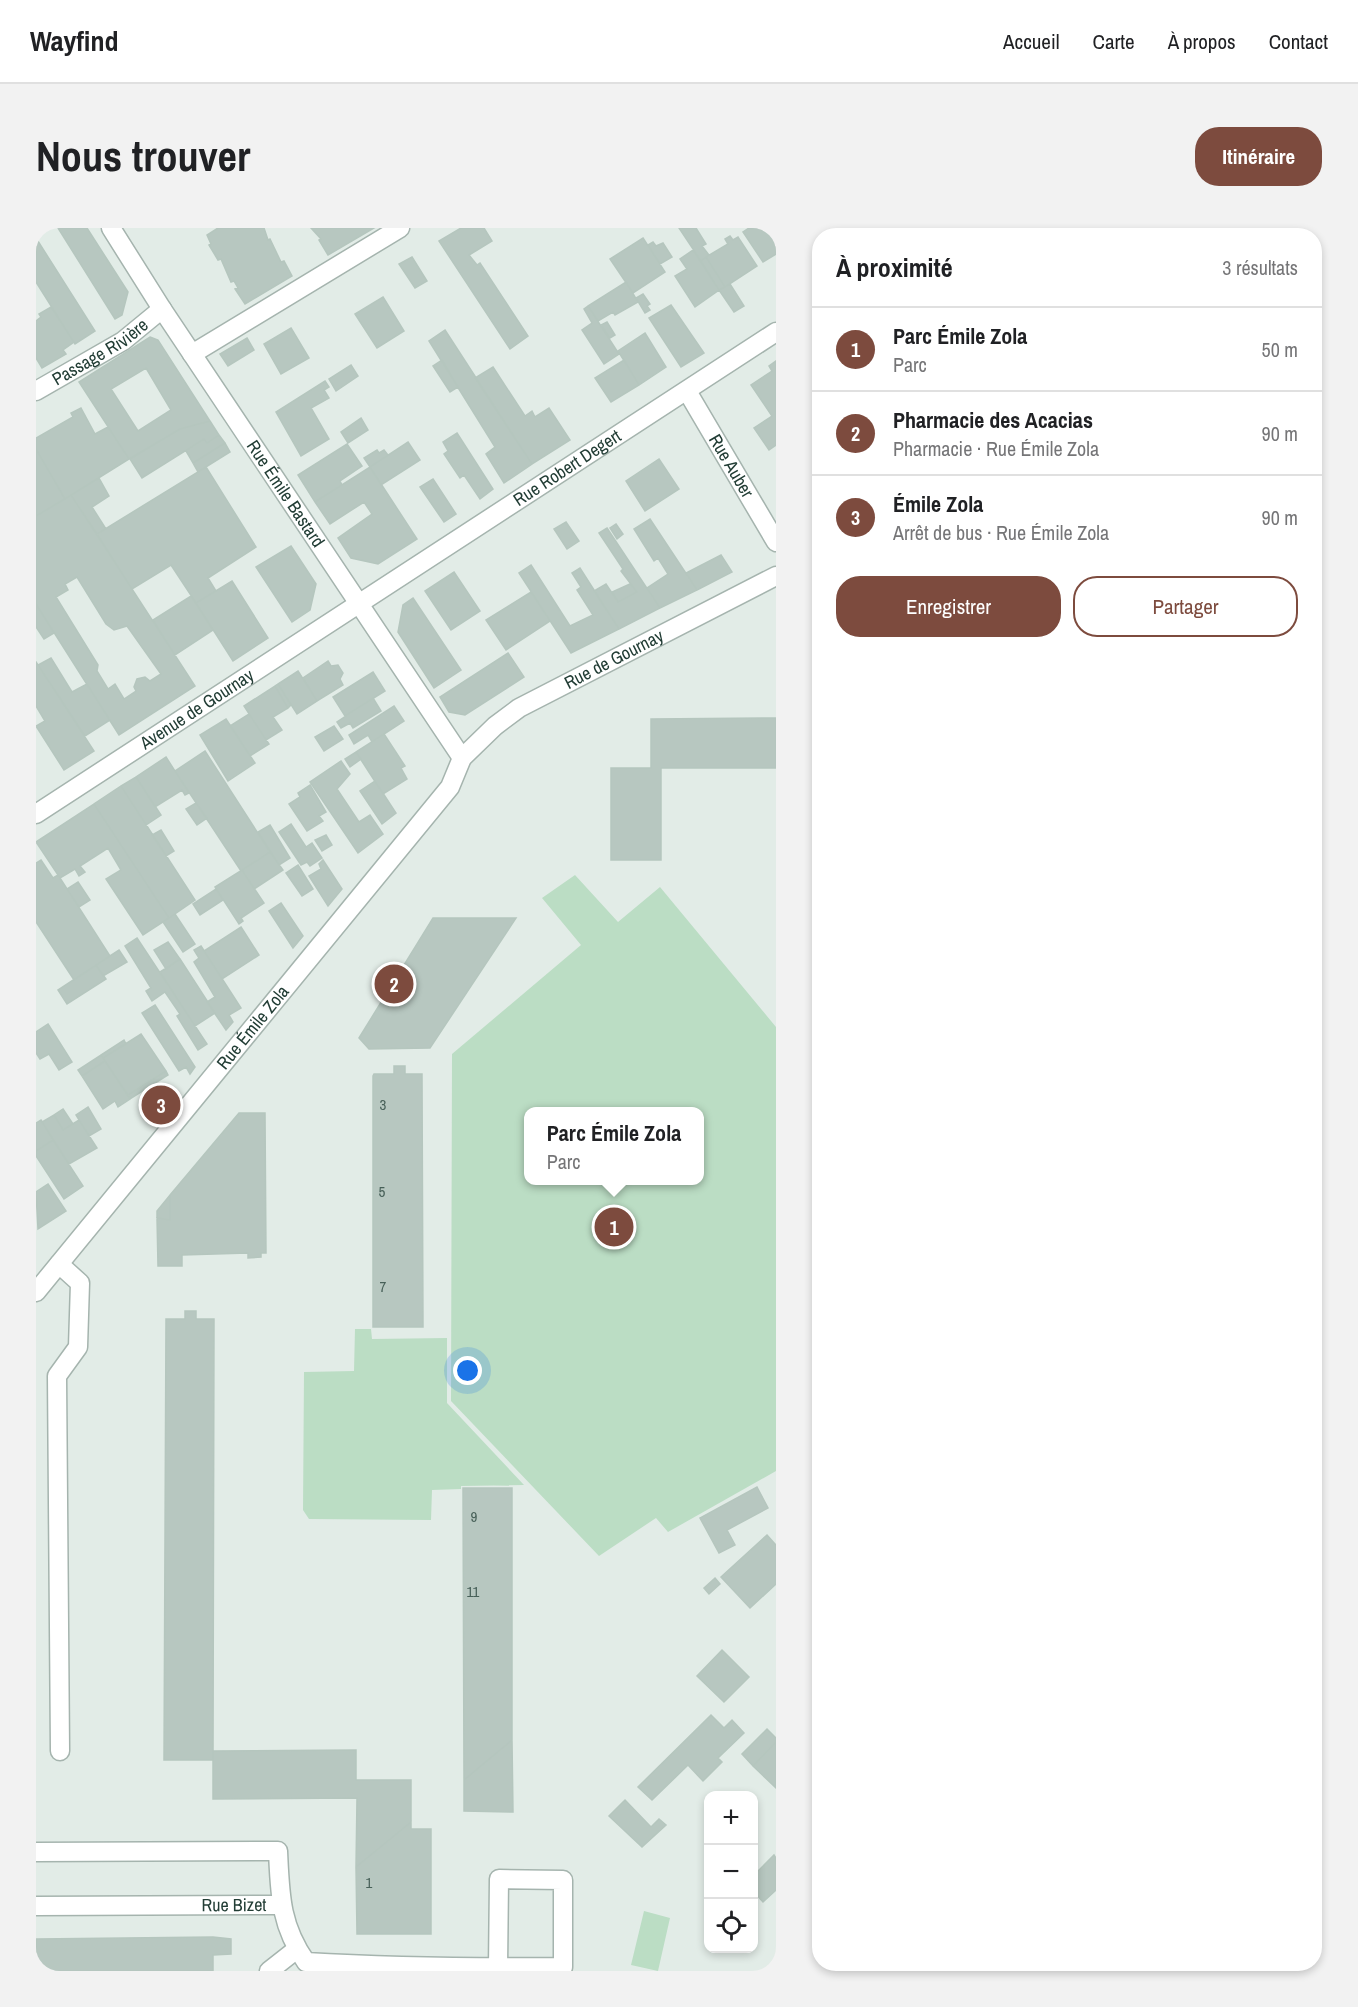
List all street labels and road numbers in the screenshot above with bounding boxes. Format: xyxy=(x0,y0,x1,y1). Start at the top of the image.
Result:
street label: Passage Rivière xyxy=(47,312,153,391)
street label: Rue Robert Degert xyxy=(508,423,626,512)
street label: Rue Auber xyxy=(703,429,760,502)
street label: Rue Émile Bastard xyxy=(241,435,331,552)
street label: Rue de Gournay xyxy=(560,623,668,695)
street label: Avenue de Gournay xyxy=(134,662,259,756)
street label: Rue Émile Zola xyxy=(210,980,294,1074)
street label: Rue Bizet xyxy=(202,1892,266,1917)

